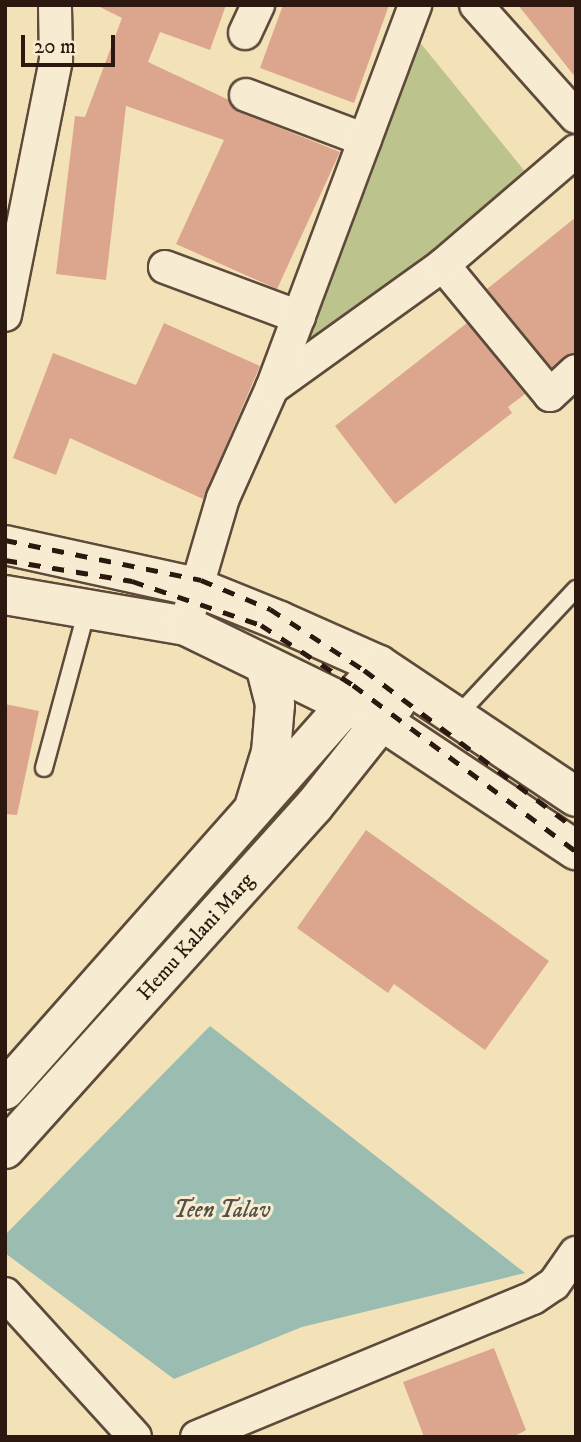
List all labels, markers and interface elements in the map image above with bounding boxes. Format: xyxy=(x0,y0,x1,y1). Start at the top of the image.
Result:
scale bar xyxy=(24,21,119,65)
text: 20 m xyxy=(34,34,76,60)
street label: Hemu Kalani Marg xyxy=(132,868,260,1006)
water label: Teen Talav xyxy=(173,1197,271,1225)

